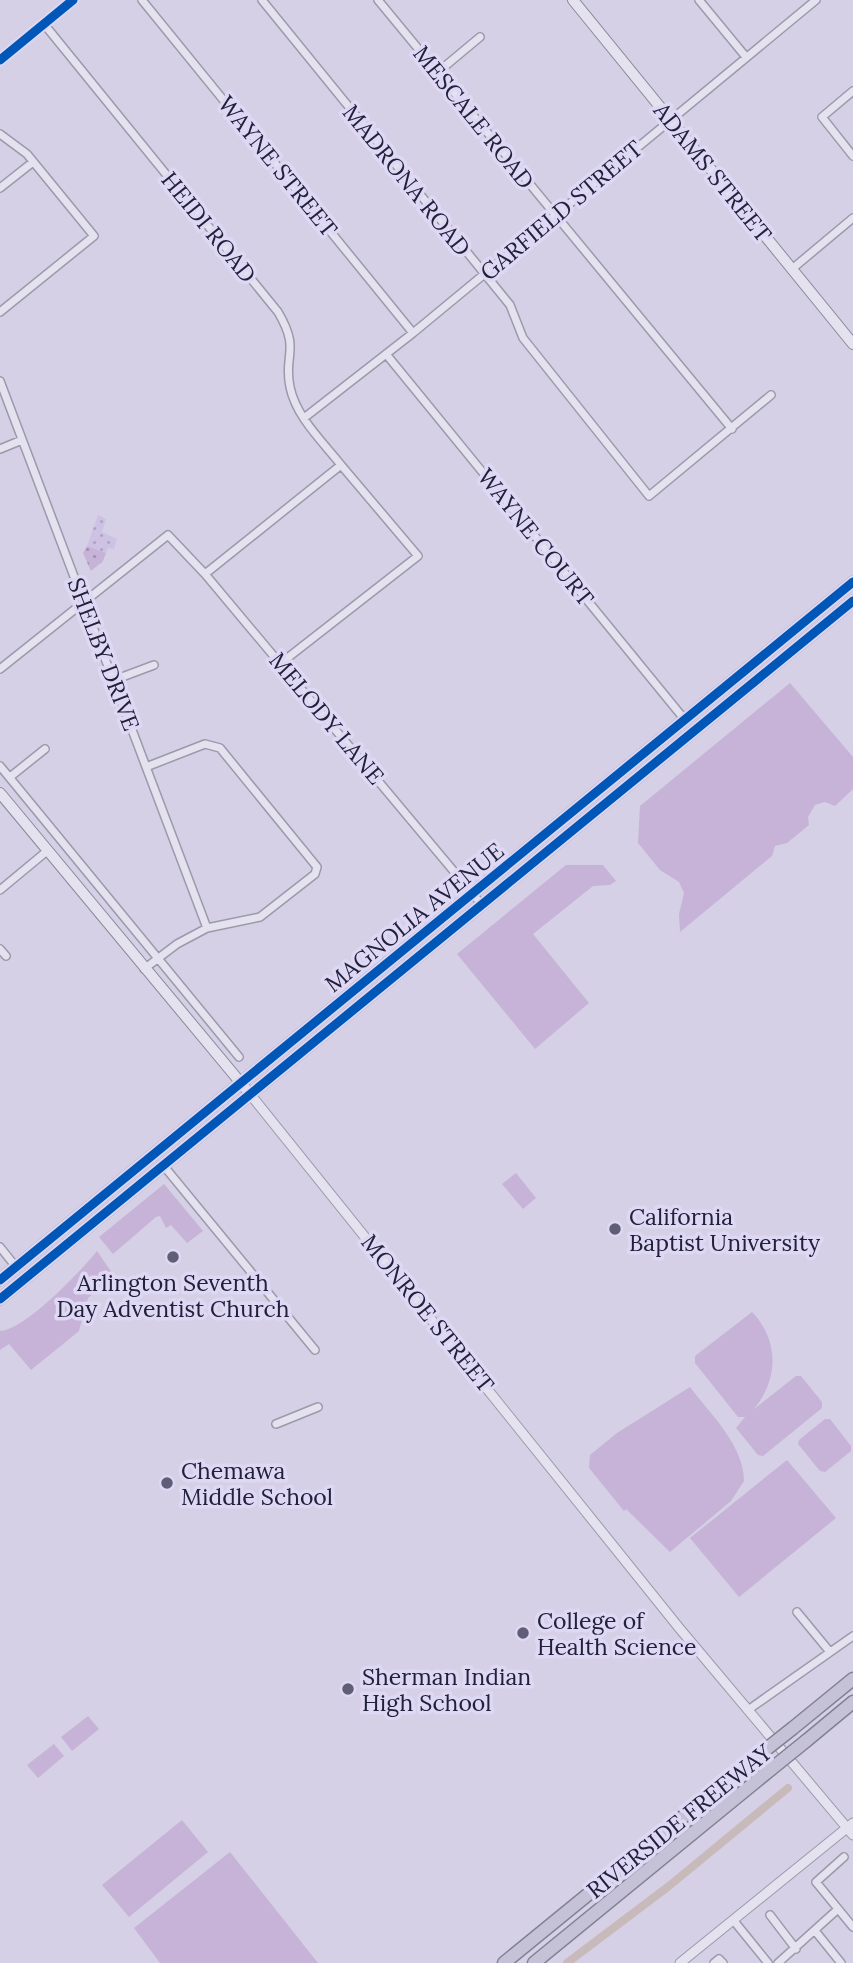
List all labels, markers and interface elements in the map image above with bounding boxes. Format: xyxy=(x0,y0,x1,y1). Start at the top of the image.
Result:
street label: MESCALE ROAD xyxy=(407,39,541,195)
street label: WAYNE STREET xyxy=(212,89,344,243)
street label: ADAMS STREET xyxy=(647,96,778,248)
street label: MADRONA ROAD xyxy=(337,98,477,262)
street label: GARFIELD STREET xyxy=(474,133,648,286)
street label: HEIDI ROAD xyxy=(155,166,263,288)
street label: WAYNE COURT xyxy=(472,462,601,612)
street label: SHELBY DRIVE xyxy=(62,573,146,735)
street label: MELODY LANE xyxy=(263,646,391,790)
street label: MAGNOLIA AVENUE xyxy=(319,836,509,998)
place label: California Baptist University xyxy=(629,1202,821,1257)
marker: California Baptist University xyxy=(607,1221,623,1237)
street label: MONROE STREET xyxy=(355,1228,501,1398)
marker: Arlington Seventh Day Adventist Church xyxy=(165,1249,181,1265)
place label: Arlington Seventh Day Adventist Church xyxy=(57,1268,290,1323)
place label: Chemawa Middle School xyxy=(181,1456,333,1511)
marker: Chemawa Middle School xyxy=(159,1475,175,1491)
place label: College of Health Science xyxy=(537,1606,696,1661)
marker: College of Health Science xyxy=(515,1625,531,1641)
place label: Sherman Indian High School xyxy=(362,1662,531,1717)
marker: Sherman Indian High School xyxy=(340,1681,356,1697)
street label: RIVERSIDE FREEWAY xyxy=(581,1737,778,1905)

